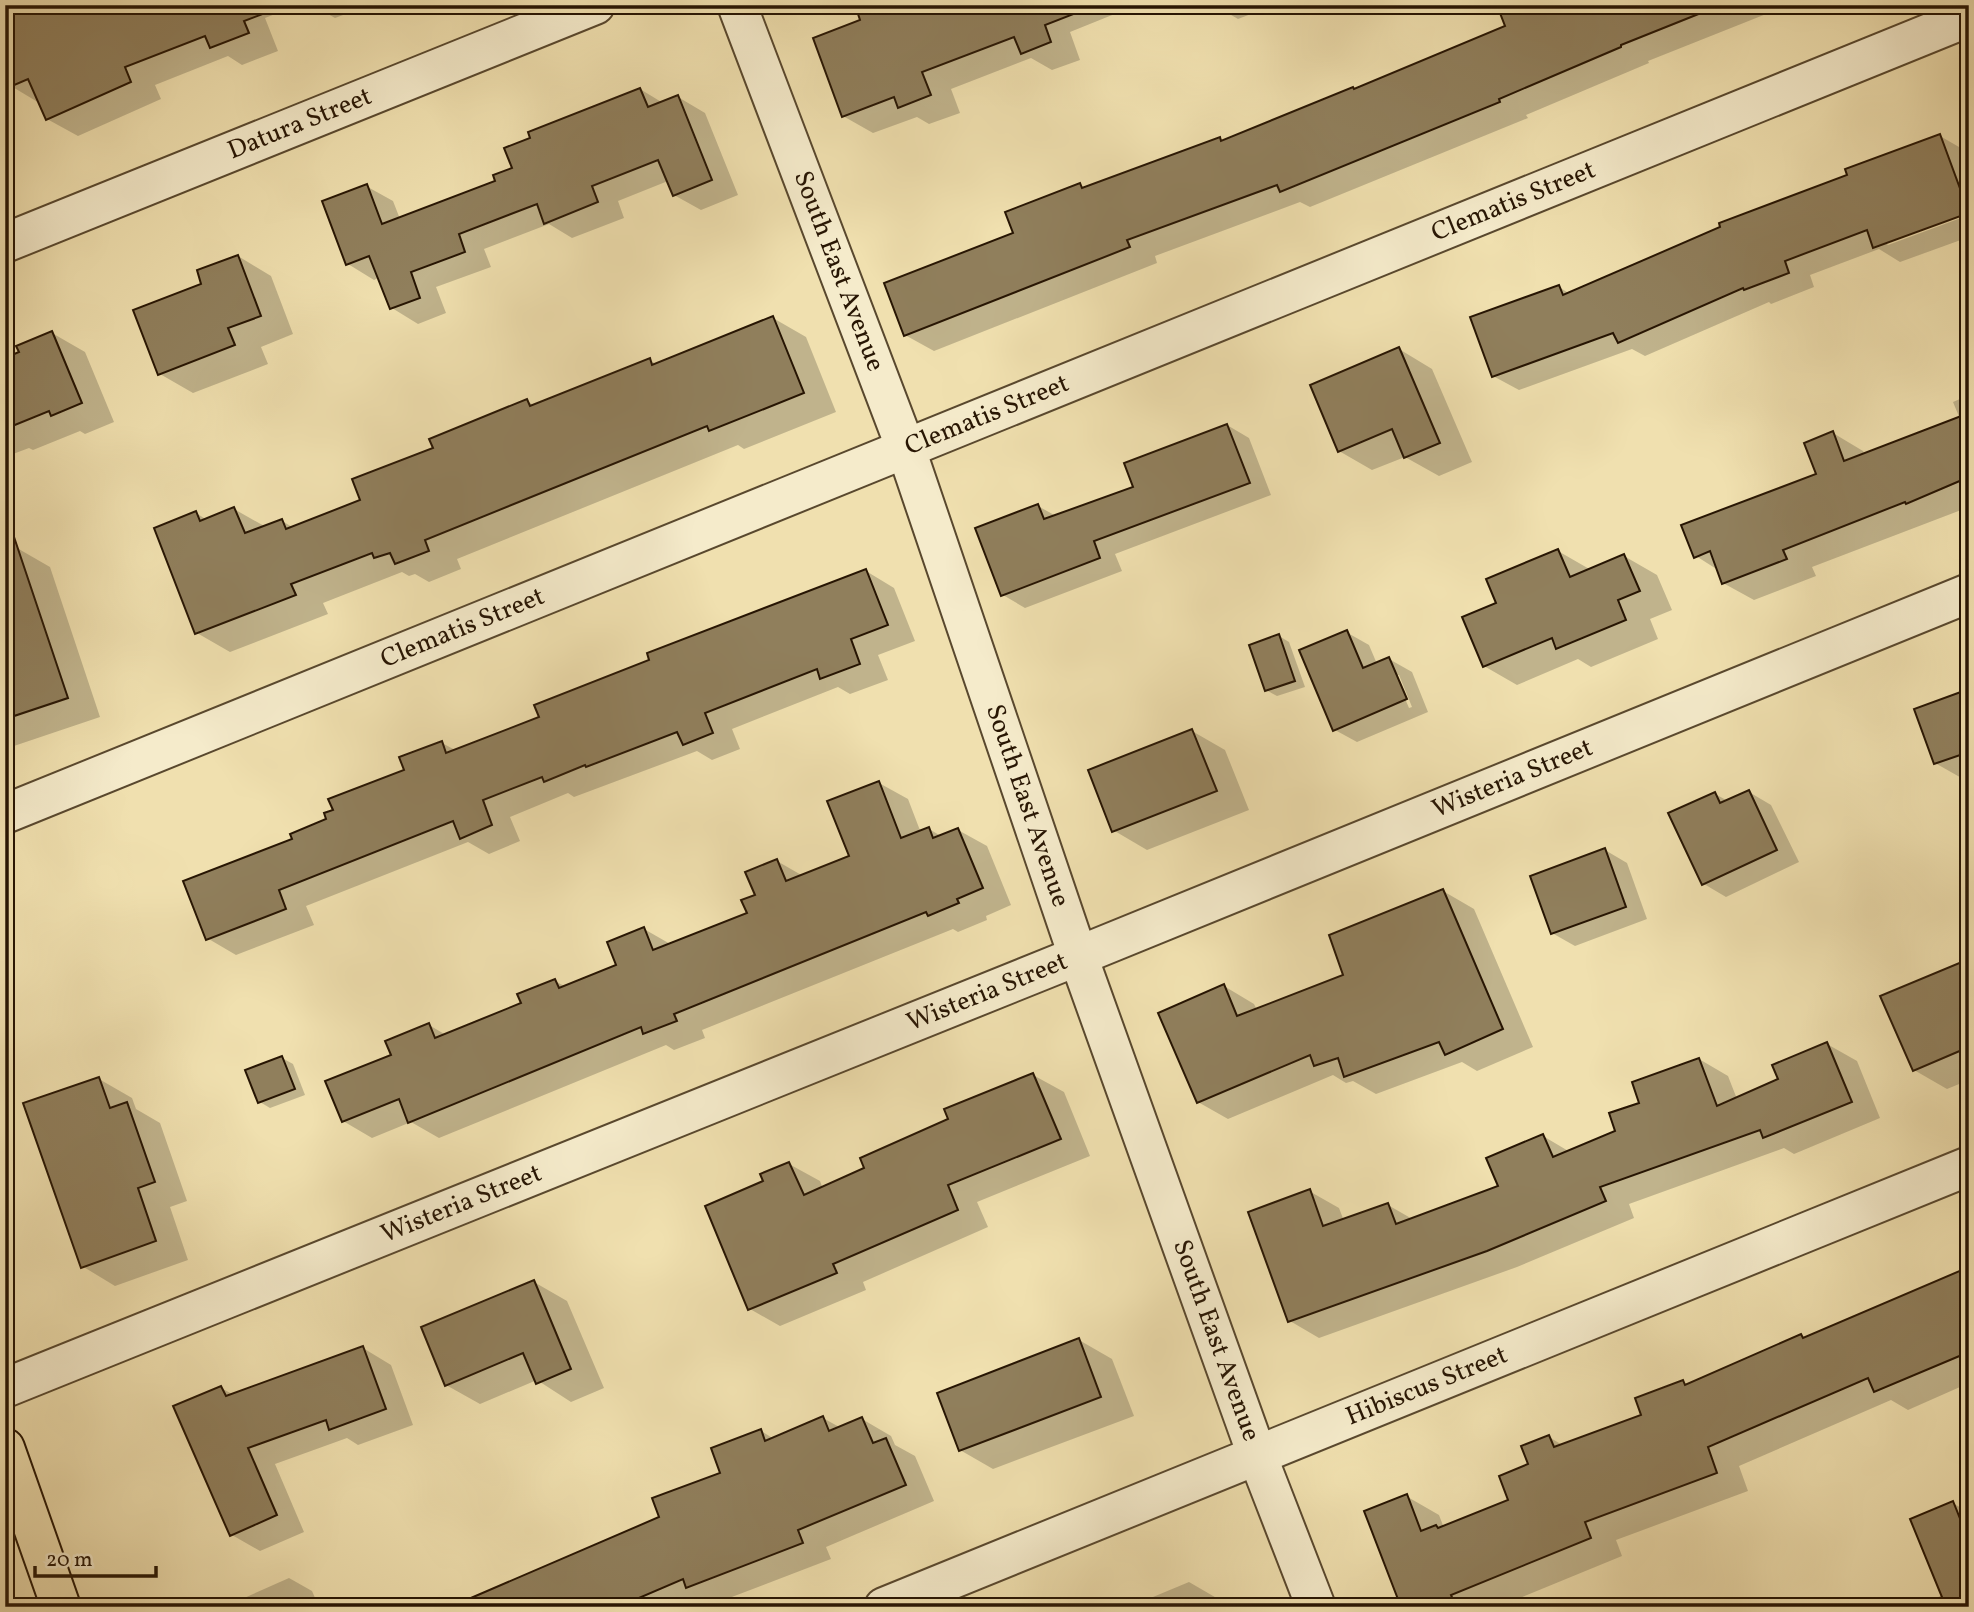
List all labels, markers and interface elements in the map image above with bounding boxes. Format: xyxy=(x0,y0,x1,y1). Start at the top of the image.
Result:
street label: Datura Street xyxy=(222,79,377,169)
street label: Clematis Street xyxy=(1426,152,1601,251)
street label: South East Avenue xyxy=(784,166,893,377)
street label: Clematis Street xyxy=(900,366,1075,465)
street label: Clematis Street xyxy=(375,579,550,678)
street label: South East Avenue xyxy=(976,700,1078,912)
street label: Wisteria Street xyxy=(1427,730,1598,828)
street label: Wisteria Street xyxy=(902,944,1073,1041)
street label: Wisteria Street xyxy=(376,1156,547,1253)
street label: South East Avenue xyxy=(1163,1235,1269,1446)
street label: Hibiscus Street xyxy=(1341,1337,1513,1435)
scale bar xyxy=(35,1535,156,1579)
text: 20 m xyxy=(46,1546,92,1575)

